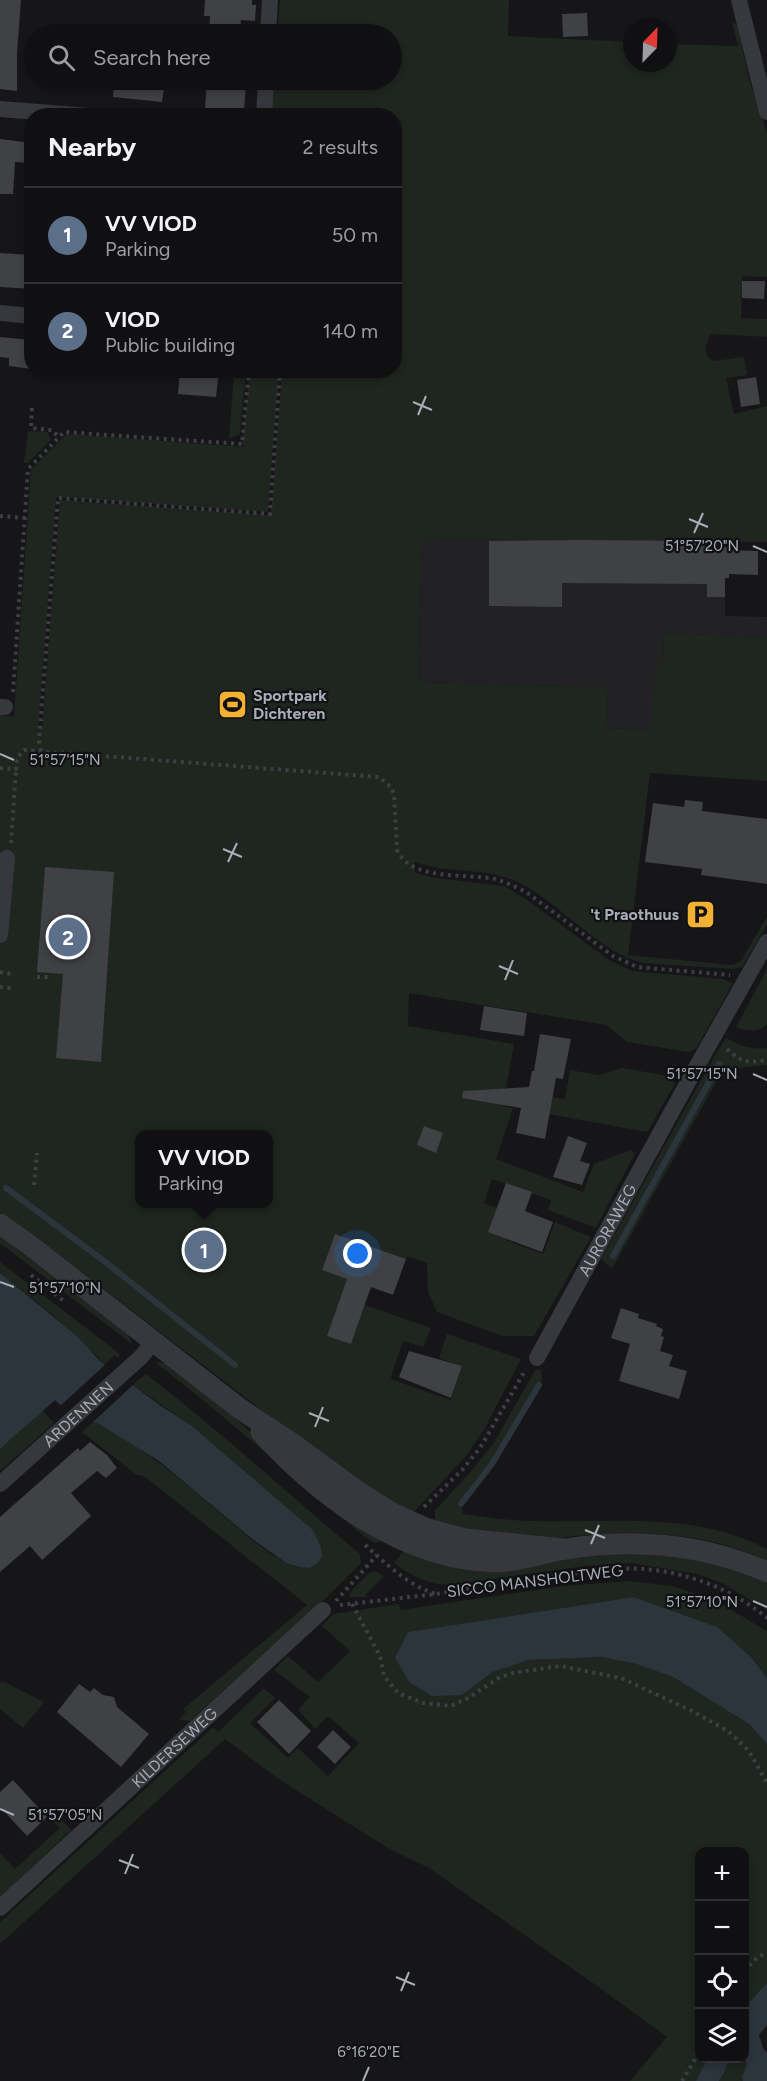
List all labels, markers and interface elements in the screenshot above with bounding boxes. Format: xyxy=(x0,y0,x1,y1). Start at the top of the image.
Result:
north arrow xyxy=(623,18,677,72)
search box xyxy=(24,24,402,90)
icon: search xyxy=(45,41,78,74)
text: Search here xyxy=(93,44,211,71)
text: Nearby xyxy=(48,131,136,163)
text: 2 results xyxy=(302,135,378,159)
text: VV VIOD xyxy=(105,210,197,237)
text: 1 xyxy=(63,223,72,247)
text: 50 m xyxy=(332,223,378,247)
text: Parking xyxy=(105,237,171,261)
text: VIOD xyxy=(105,306,160,333)
text: 2 xyxy=(62,319,73,343)
text: 140 m xyxy=(323,319,378,343)
text: Public building xyxy=(105,333,235,357)
text: 51°57'20"N xyxy=(665,537,739,555)
place label: Sportpark Dichteren xyxy=(253,686,327,723)
sports icon: Sportpark Dichteren xyxy=(216,688,248,720)
text: 51°57'15"N xyxy=(29,751,101,769)
parking icon: 't Praothuus xyxy=(684,898,716,930)
place label: 't Praothuus xyxy=(590,905,680,924)
pin: 2 xyxy=(48,914,88,960)
text: 51°57'15"N xyxy=(666,1065,738,1083)
popup xyxy=(135,1130,273,1208)
text: VV VIOD xyxy=(158,1144,250,1171)
text: Parking xyxy=(158,1171,224,1195)
street label: AURORAWEG xyxy=(574,1181,640,1279)
pin: 1 xyxy=(184,1228,224,1272)
your location xyxy=(343,1239,372,1268)
text: 51°57'10"N xyxy=(29,1279,101,1297)
street label: ARDENNEN xyxy=(39,1377,117,1450)
street label: SICCO MANSHOLTWEG xyxy=(446,1561,624,1601)
text: 51°57'10"N xyxy=(666,1593,738,1611)
street label: KILDERSEWEG xyxy=(128,1703,221,1791)
text: 51°57'05"N xyxy=(28,1806,102,1824)
map controls xyxy=(695,1847,749,2063)
button: + xyxy=(695,1847,749,1901)
button: − xyxy=(695,1901,749,1955)
button: locate xyxy=(695,1955,749,2009)
button: layers xyxy=(695,2009,749,2063)
text: 6°16'20"E xyxy=(337,2043,401,2061)

